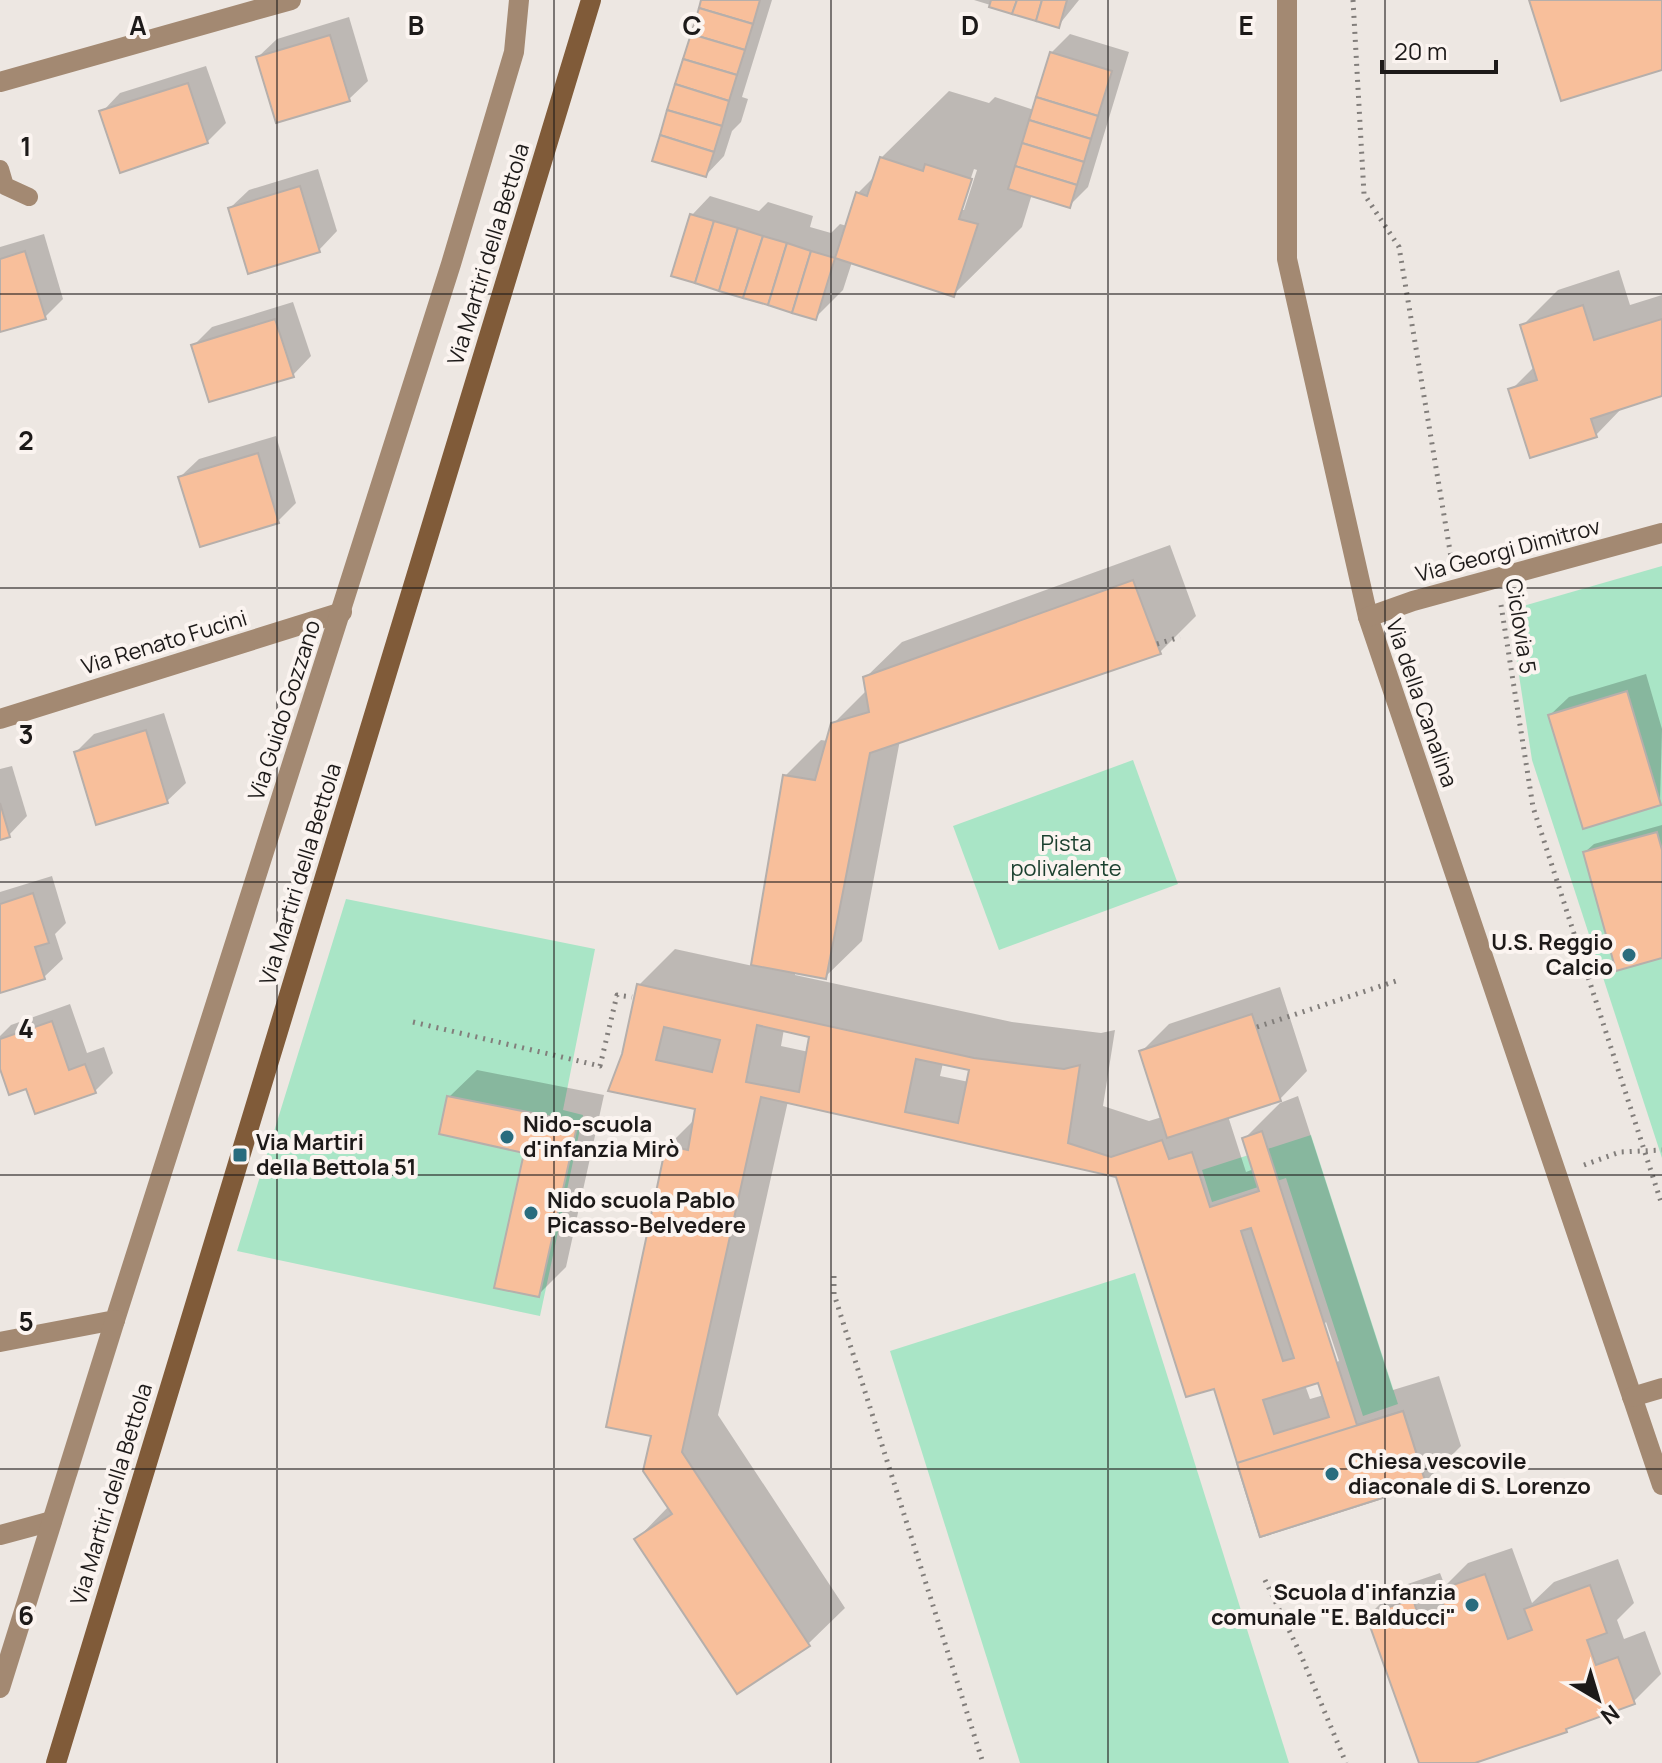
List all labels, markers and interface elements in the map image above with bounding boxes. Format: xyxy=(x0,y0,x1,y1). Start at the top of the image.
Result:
text: A xyxy=(129,7,147,43)
text: B xyxy=(408,7,424,43)
text: C xyxy=(682,7,702,43)
text: D xyxy=(961,7,979,43)
text: E xyxy=(1238,7,1254,43)
scale bar xyxy=(1382,24,1496,74)
text: 20 m xyxy=(1394,34,1447,67)
text: 1 xyxy=(20,128,32,164)
street label: Via Martiri della Bettola xyxy=(440,139,536,369)
text: 2 xyxy=(18,422,34,458)
street label: Via Georgi Dimitrov xyxy=(1412,511,1604,589)
street label: Ciclovia 5 xyxy=(1499,576,1543,676)
street label: Via Renato Fucini xyxy=(78,603,250,681)
street label: Via della Canalina xyxy=(1379,615,1465,791)
street label: Via Guido Gozzano xyxy=(241,616,327,804)
text: 3 xyxy=(18,716,34,752)
street label: Via Martiri della Bettola xyxy=(252,759,348,989)
park label: Pista polivalente xyxy=(1010,828,1122,883)
place label: U.S. Reggio Calcio xyxy=(1491,927,1613,982)
marker: U.S. Reggio Calcio xyxy=(1620,946,1638,964)
text: 4 xyxy=(18,1010,34,1046)
place label: Nido-scuola d'infanzia Mirò xyxy=(523,1109,679,1164)
place label: Via Martiri della Bettola 51 xyxy=(256,1127,416,1182)
marker: Nido-scuola d'infanzia Mirò xyxy=(498,1128,516,1146)
marker: Via Martiri della Bettola 51 xyxy=(231,1146,249,1164)
place label: Nido scuola Pablo Picasso-Belvedere xyxy=(547,1185,746,1240)
marker: Nido scuola Pablo Picasso-Belvedere xyxy=(522,1204,540,1222)
text: 5 xyxy=(18,1303,34,1339)
street label: Via Martiri della Bettola xyxy=(63,1379,159,1609)
place label: Chiesa vescovile diaconale di S. Lorenzo xyxy=(1348,1446,1591,1501)
marker: Chiesa vescovile diaconale di S. Lorenzo xyxy=(1323,1465,1341,1483)
place label: Scuola d'infanzia comunale "E. Balducci" xyxy=(1211,1577,1456,1632)
marker: Scuola d'infanzia comunale "E. Balducci" xyxy=(1463,1596,1481,1614)
text: 6 xyxy=(18,1597,34,1633)
north arrow xyxy=(1558,1659,1638,1739)
text: N xyxy=(1595,1698,1626,1731)

